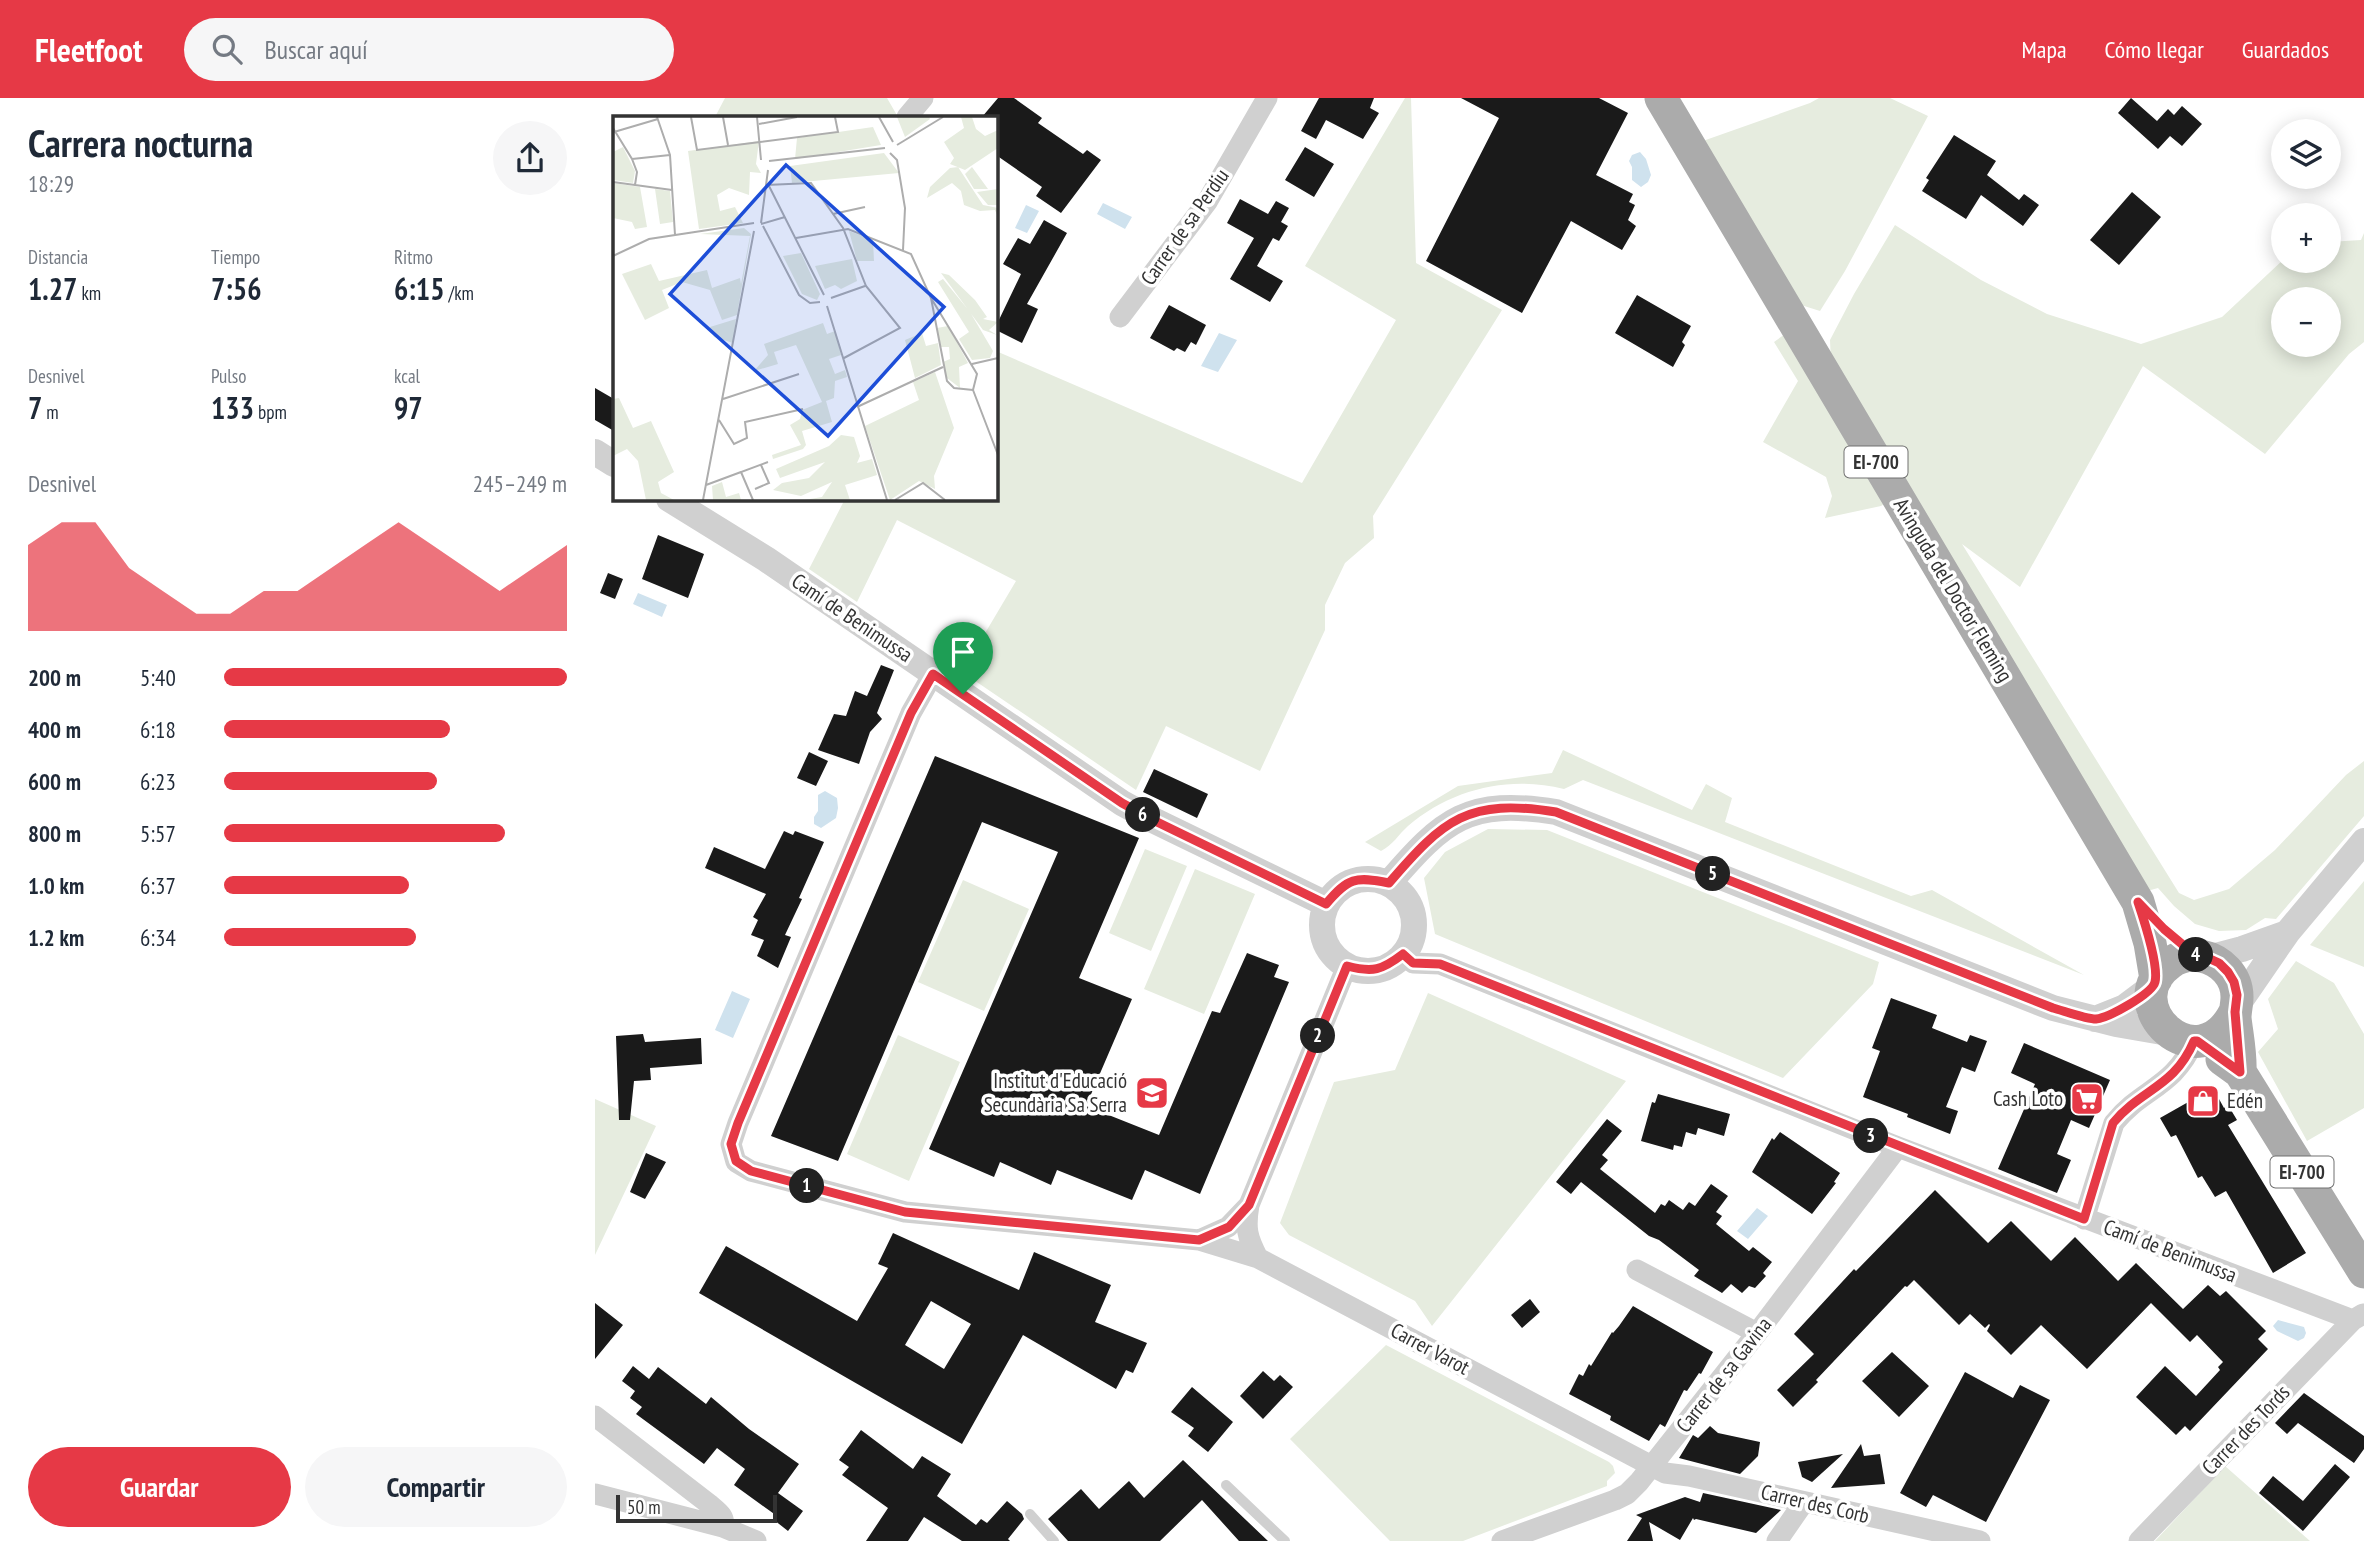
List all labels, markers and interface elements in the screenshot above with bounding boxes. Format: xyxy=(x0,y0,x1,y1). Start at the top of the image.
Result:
search box xyxy=(184,18,674,81)
text: Fleetfoot xyxy=(35,28,142,71)
icon: search xyxy=(208,30,246,68)
text: Buscar aquí xyxy=(264,33,368,66)
text: Mapa xyxy=(2022,34,2067,65)
text: Cómo llegar xyxy=(2105,34,2204,65)
text: Guardados xyxy=(2242,34,2329,65)
inset map xyxy=(613,116,997,500)
text: Carrera nocturna xyxy=(28,118,253,167)
map controls xyxy=(2271,119,2341,357)
button: layers xyxy=(2271,119,2341,189)
button: share xyxy=(493,121,567,195)
street label: Carrer de sa Perdiu xyxy=(1134,163,1235,290)
text: 18:29 xyxy=(28,169,74,198)
button: + xyxy=(2271,203,2341,273)
text: Distancia xyxy=(28,245,88,269)
text: Tiempo xyxy=(211,245,260,269)
text: Ritmo xyxy=(394,245,433,269)
text: 1.27 xyxy=(28,269,77,308)
text: 7:56 xyxy=(211,269,262,308)
text: 6:15 xyxy=(394,269,445,308)
text: km xyxy=(77,281,101,305)
text: /km xyxy=(445,281,474,305)
button: − xyxy=(2271,287,2341,357)
text: Desnivel xyxy=(28,364,84,388)
text: Pulso xyxy=(211,364,246,388)
text: kcal xyxy=(394,364,420,388)
text: 7 xyxy=(28,388,42,427)
text: 133 xyxy=(211,388,254,427)
text: 97 xyxy=(394,388,423,427)
text: m xyxy=(42,400,59,424)
text: bpm xyxy=(254,400,287,424)
road number: EI-700 xyxy=(1845,446,1907,478)
text: Desnivel xyxy=(28,469,96,498)
text: 245–249 m xyxy=(473,469,567,498)
street label: Avinguda del Doctor Fleming xyxy=(1888,493,2019,687)
street label: Camí de Benimussa xyxy=(787,567,918,668)
pin xyxy=(933,622,993,694)
icon: arrive xyxy=(944,633,982,671)
text: 200 m xyxy=(28,663,81,692)
text: 5:40 xyxy=(140,663,176,692)
text: 400 m xyxy=(28,715,81,744)
text: 6:18 xyxy=(140,715,176,744)
text: 600 m xyxy=(28,767,81,796)
text: 6:23 xyxy=(140,767,176,796)
pin: 6 xyxy=(1125,798,1161,832)
text: 6 xyxy=(1138,802,1147,826)
text: 800 m xyxy=(28,819,81,848)
text: 5:57 xyxy=(140,819,176,848)
pin: 5 xyxy=(1695,856,1731,892)
text: 5 xyxy=(1708,861,1717,885)
text: 1.0 km xyxy=(28,871,84,900)
text: 6:37 xyxy=(140,871,176,900)
text: 1.2 km xyxy=(28,923,84,952)
text: 6:34 xyxy=(140,923,176,952)
pin: 4 xyxy=(2179,938,2213,972)
text: 4 xyxy=(2191,942,2200,966)
pin: 2 xyxy=(1301,1018,1335,1054)
text: 2 xyxy=(1313,1023,1322,1047)
place label: Institut d'Educació Secundària Sa Serra xyxy=(984,1067,1127,1118)
school or university icon: Institut d'Educació Secundària Sa Serra xyxy=(1133,1074,1171,1112)
supermarket icon: Cash Loto xyxy=(2068,1080,2106,1118)
shop icon: Edén xyxy=(2184,1082,2222,1120)
place label: Cash Loto xyxy=(1993,1085,2063,1112)
place label: Edén xyxy=(2227,1087,2263,1114)
pin: 3 xyxy=(1853,1118,1889,1154)
text: 3 xyxy=(1866,1123,1875,1147)
road number: EI-700 xyxy=(2271,1156,2333,1188)
pin: 1 xyxy=(789,1168,825,1204)
text: 1 xyxy=(802,1173,811,1197)
street label: Camí de Benimussa xyxy=(2100,1213,2241,1288)
street label: Carrer de sa Gavina xyxy=(1670,1311,1777,1438)
street label: Carrer Varot xyxy=(1386,1317,1475,1381)
street label: Carrer des Tords xyxy=(2196,1379,2295,1480)
button: Guardar xyxy=(28,1447,291,1527)
button: Compartir xyxy=(305,1447,567,1527)
street label: Carrer des Corb xyxy=(1758,1478,1872,1529)
scale bar xyxy=(616,1492,777,1524)
text: 50 m xyxy=(627,1495,661,1519)

